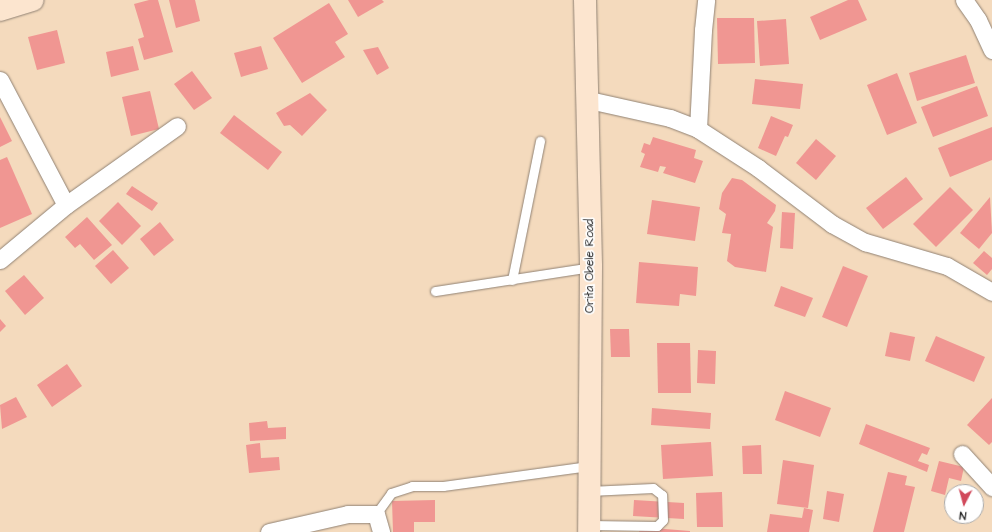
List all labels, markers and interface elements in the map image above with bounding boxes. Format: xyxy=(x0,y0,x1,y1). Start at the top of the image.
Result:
street label: Orita Obele Road xyxy=(583,219,597,313)
north arrow xyxy=(944,484,984,524)
text: N xyxy=(959,508,967,523)

